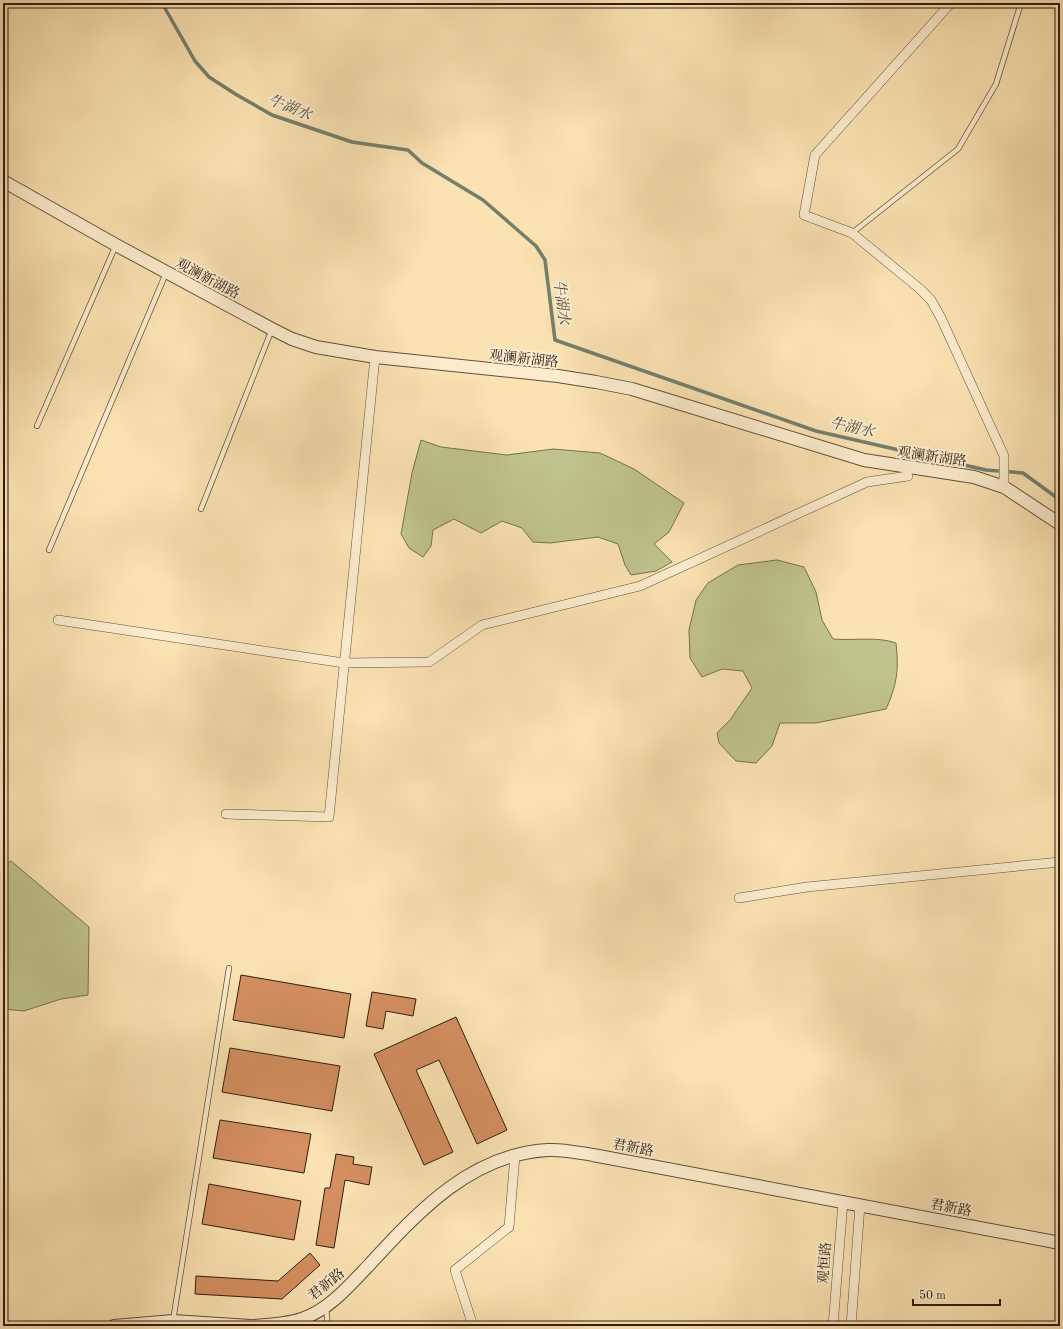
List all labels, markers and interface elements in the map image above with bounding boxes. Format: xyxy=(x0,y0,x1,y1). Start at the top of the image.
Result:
water label: 牛湖水 xyxy=(266,91,316,125)
street label: 观澜新湖路 xyxy=(173,255,242,301)
water label: 牛湖水 xyxy=(550,279,573,327)
street label: 观澜新湖路 xyxy=(488,347,560,370)
water label: 牛湖水 xyxy=(828,414,878,441)
street label: 观澜新湖路 xyxy=(896,444,968,469)
street label: 君新路 xyxy=(611,1136,655,1159)
street label: 君新路 xyxy=(929,1196,973,1219)
street label: 观恒路 xyxy=(816,1242,833,1285)
street label: 君新路 xyxy=(305,1265,347,1303)
scale bar xyxy=(913,1281,1000,1307)
text: 50 m xyxy=(919,1289,946,1302)

